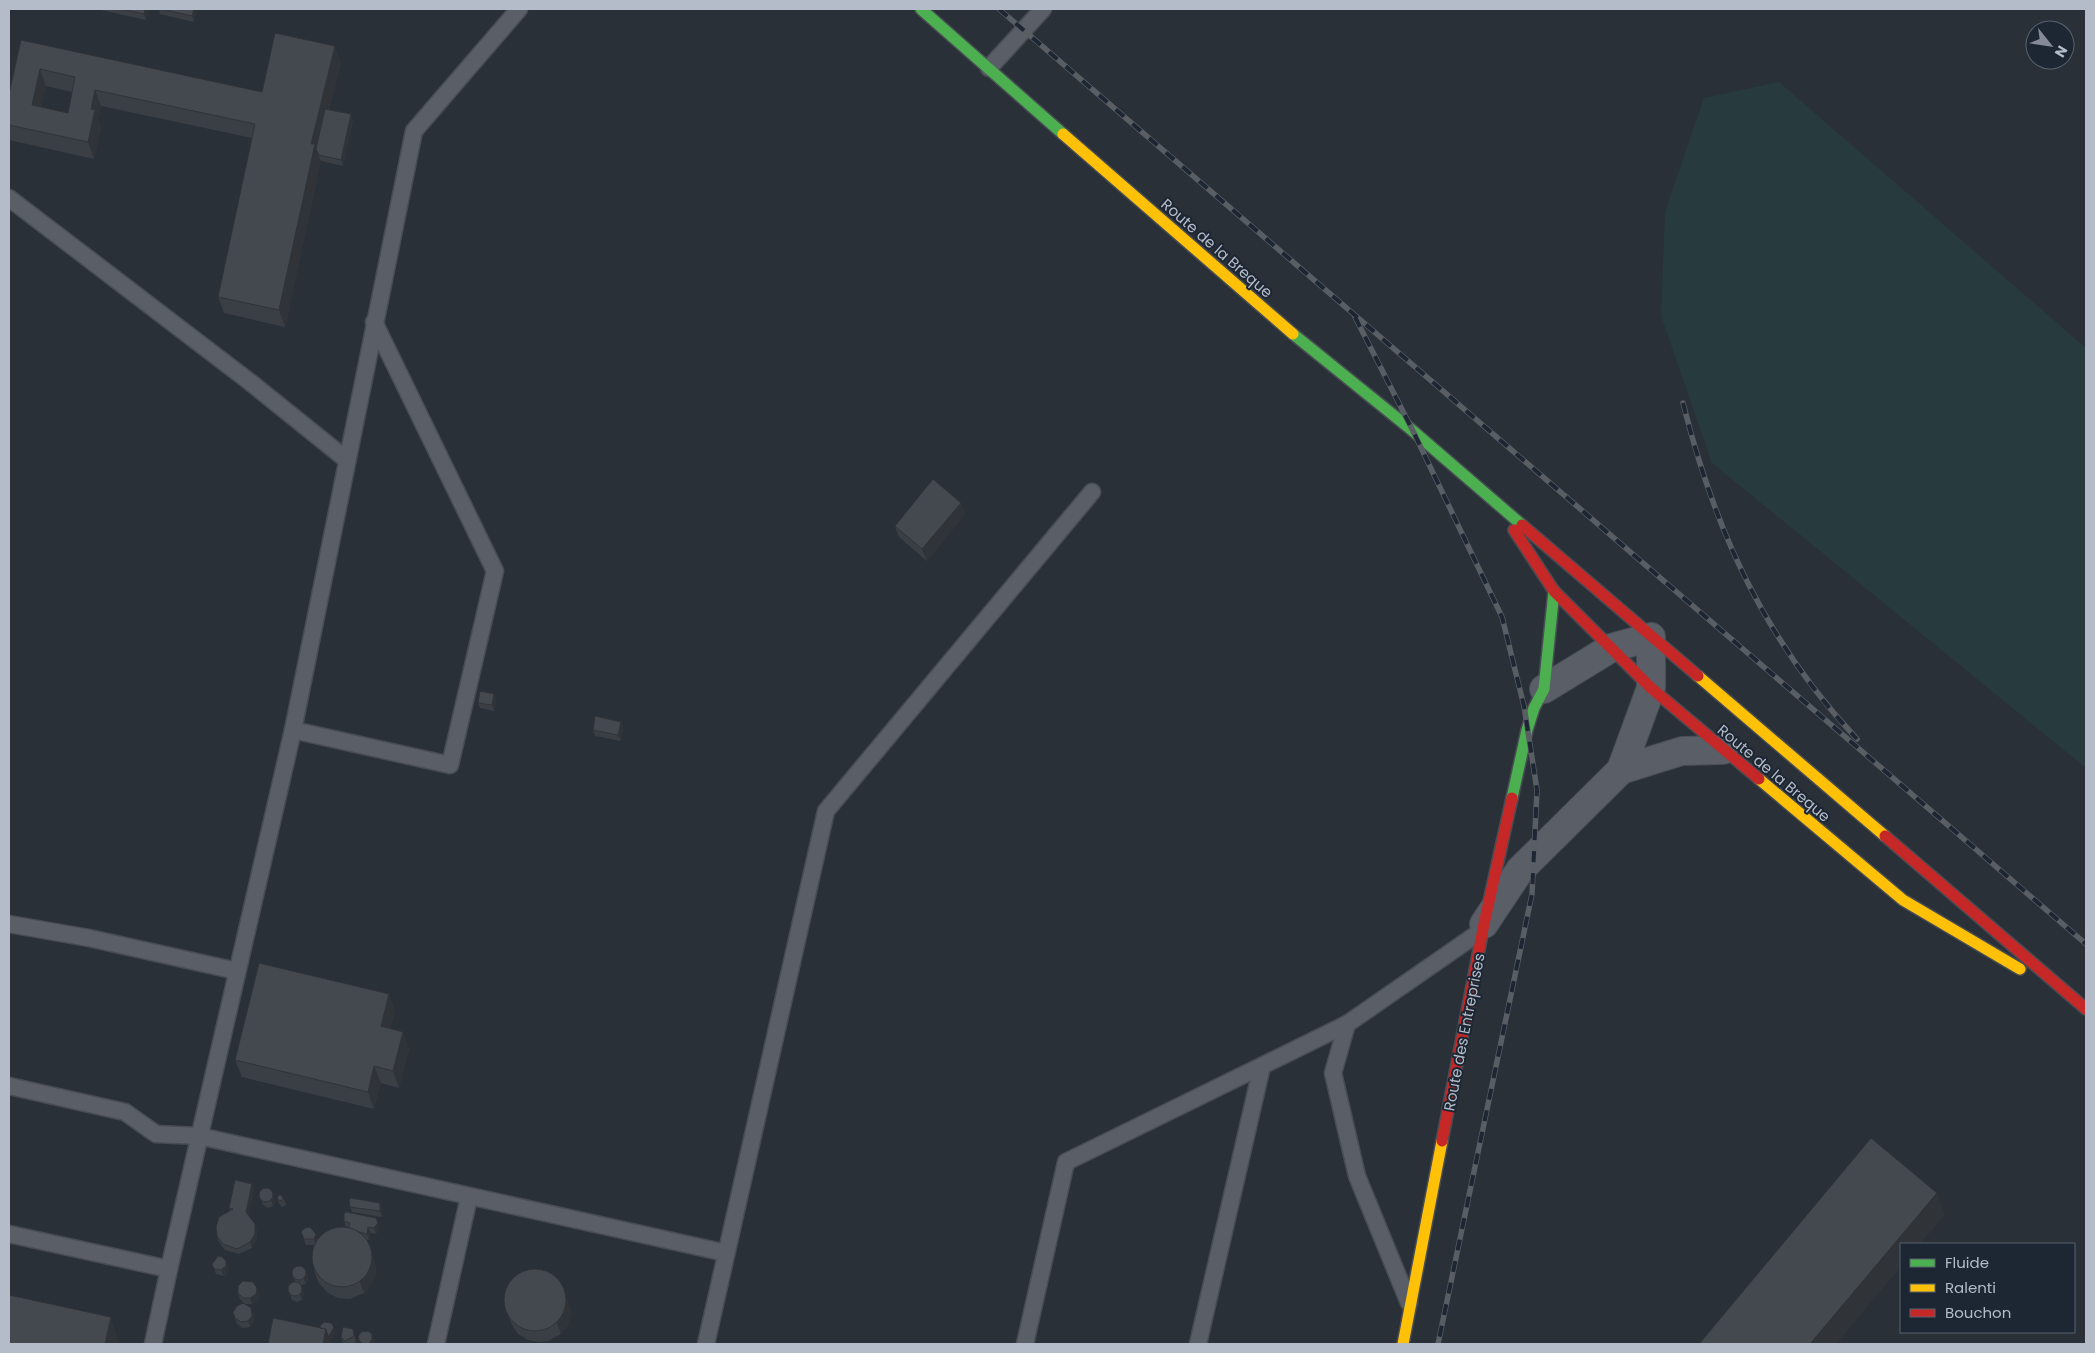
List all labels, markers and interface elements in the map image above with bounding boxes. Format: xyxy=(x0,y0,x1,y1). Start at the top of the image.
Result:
north arrow xyxy=(2025,20,2075,70)
text: N xyxy=(2050,42,2073,61)
street label: Route de la Breque xyxy=(1157,194,1277,302)
street label: Route de la Breque xyxy=(1713,719,1835,827)
street label: Route des Entreprises xyxy=(1438,951,1490,1113)
legend xyxy=(1900,1243,2075,1333)
text: Fluide xyxy=(1945,1252,1989,1273)
text: Ralenti xyxy=(1945,1277,1996,1298)
text: Bouchon xyxy=(1945,1302,2011,1323)

